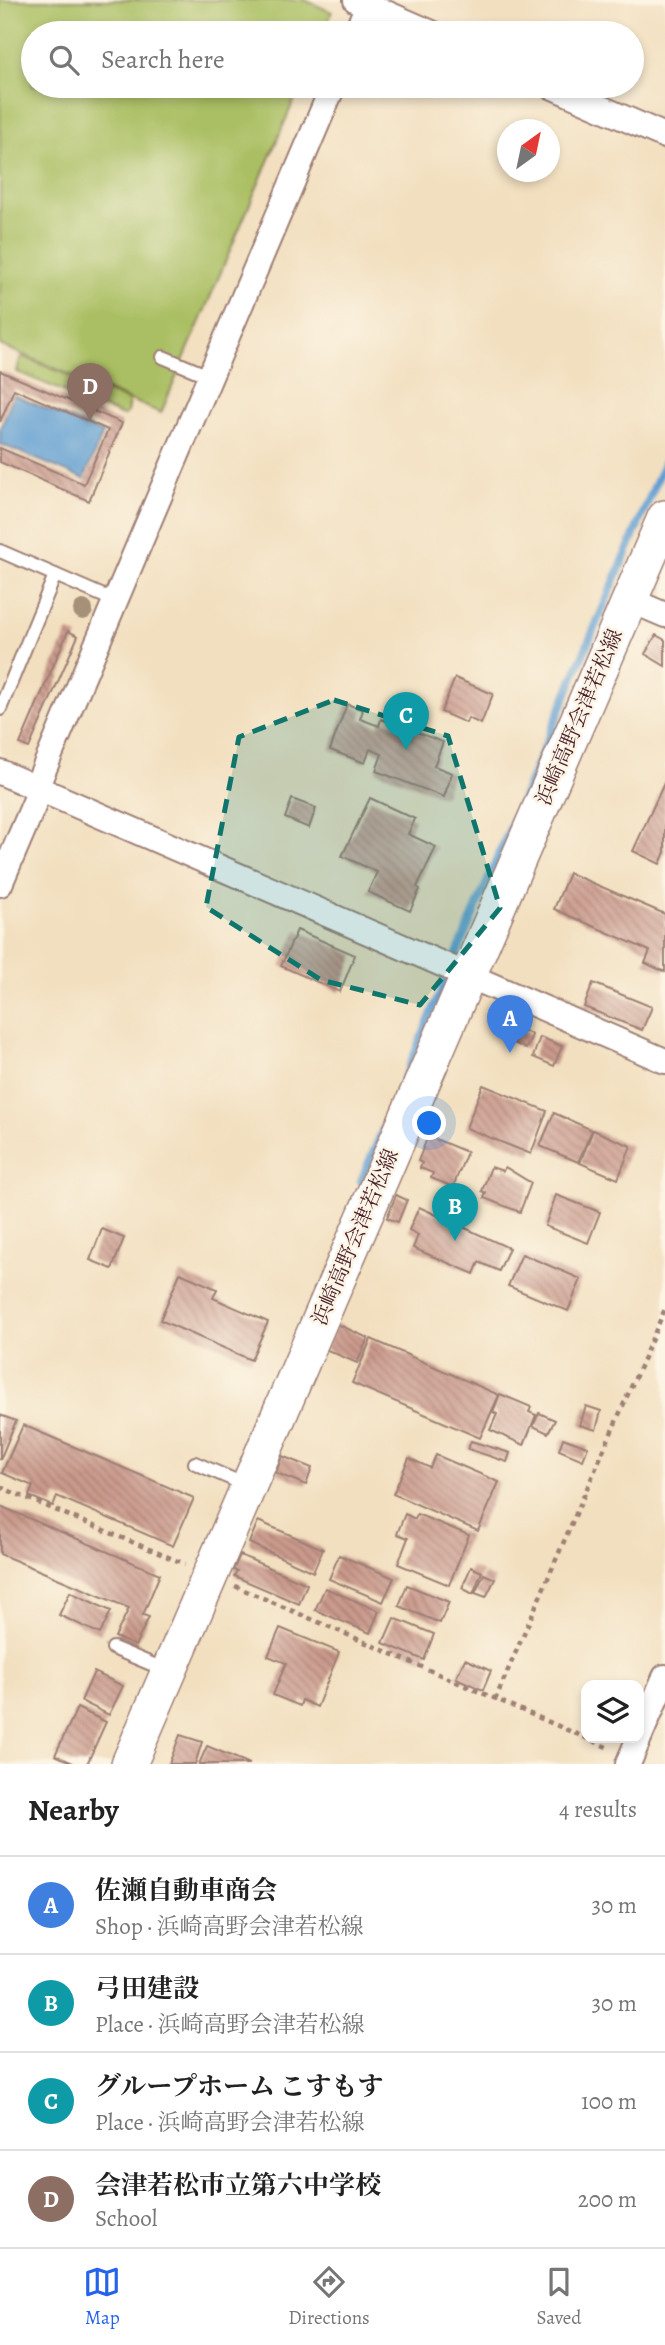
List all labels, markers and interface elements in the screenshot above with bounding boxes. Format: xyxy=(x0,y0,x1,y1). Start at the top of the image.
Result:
search box xyxy=(21,21,644,98)
icon: search xyxy=(45,41,83,79)
text: Search here xyxy=(101,42,225,77)
north arrow xyxy=(497,119,560,182)
pin: D xyxy=(67,363,113,421)
street label: 浜崎高野会津若松線 xyxy=(529,625,629,809)
pin: C xyxy=(383,692,429,750)
pin: A xyxy=(487,995,533,1053)
your location xyxy=(412,1106,446,1140)
street label: 浜崎高野会津若松線 xyxy=(305,1145,405,1329)
pin: B xyxy=(432,1183,478,1241)
map controls xyxy=(581,1680,644,1743)
button: layers xyxy=(581,1680,644,1743)
text: Nearby xyxy=(28,1790,119,1830)
text: 4 results xyxy=(559,1794,637,1825)
text: 佐瀬自動車商会 xyxy=(95,1873,277,1908)
text: A xyxy=(44,1890,58,1921)
text: 30 m xyxy=(591,1890,637,1921)
text: Shop · 浜崎高野会津若松線 xyxy=(95,1911,364,1942)
text: 弓田建設 xyxy=(95,1971,199,2006)
text: B xyxy=(44,1988,58,2019)
text: 30 m xyxy=(591,1988,637,2019)
text: Place · 浜崎高野会津若松線 xyxy=(95,2009,364,2040)
text: グループホーム こすもす xyxy=(95,2069,383,2104)
text: C xyxy=(44,2086,58,2117)
text: 100 m xyxy=(581,2086,637,2117)
text: Place · 浜崎高野会津若松線 xyxy=(95,2107,364,2138)
text: 会津若松市立第六中学校 xyxy=(95,2168,381,2203)
text: D xyxy=(43,2184,59,2215)
text: 200 m xyxy=(578,2184,637,2215)
text: School xyxy=(95,2203,157,2234)
tab: Map xyxy=(83,2263,121,2331)
tab: Directions xyxy=(288,2263,370,2331)
tab: Saved xyxy=(537,2263,582,2331)

